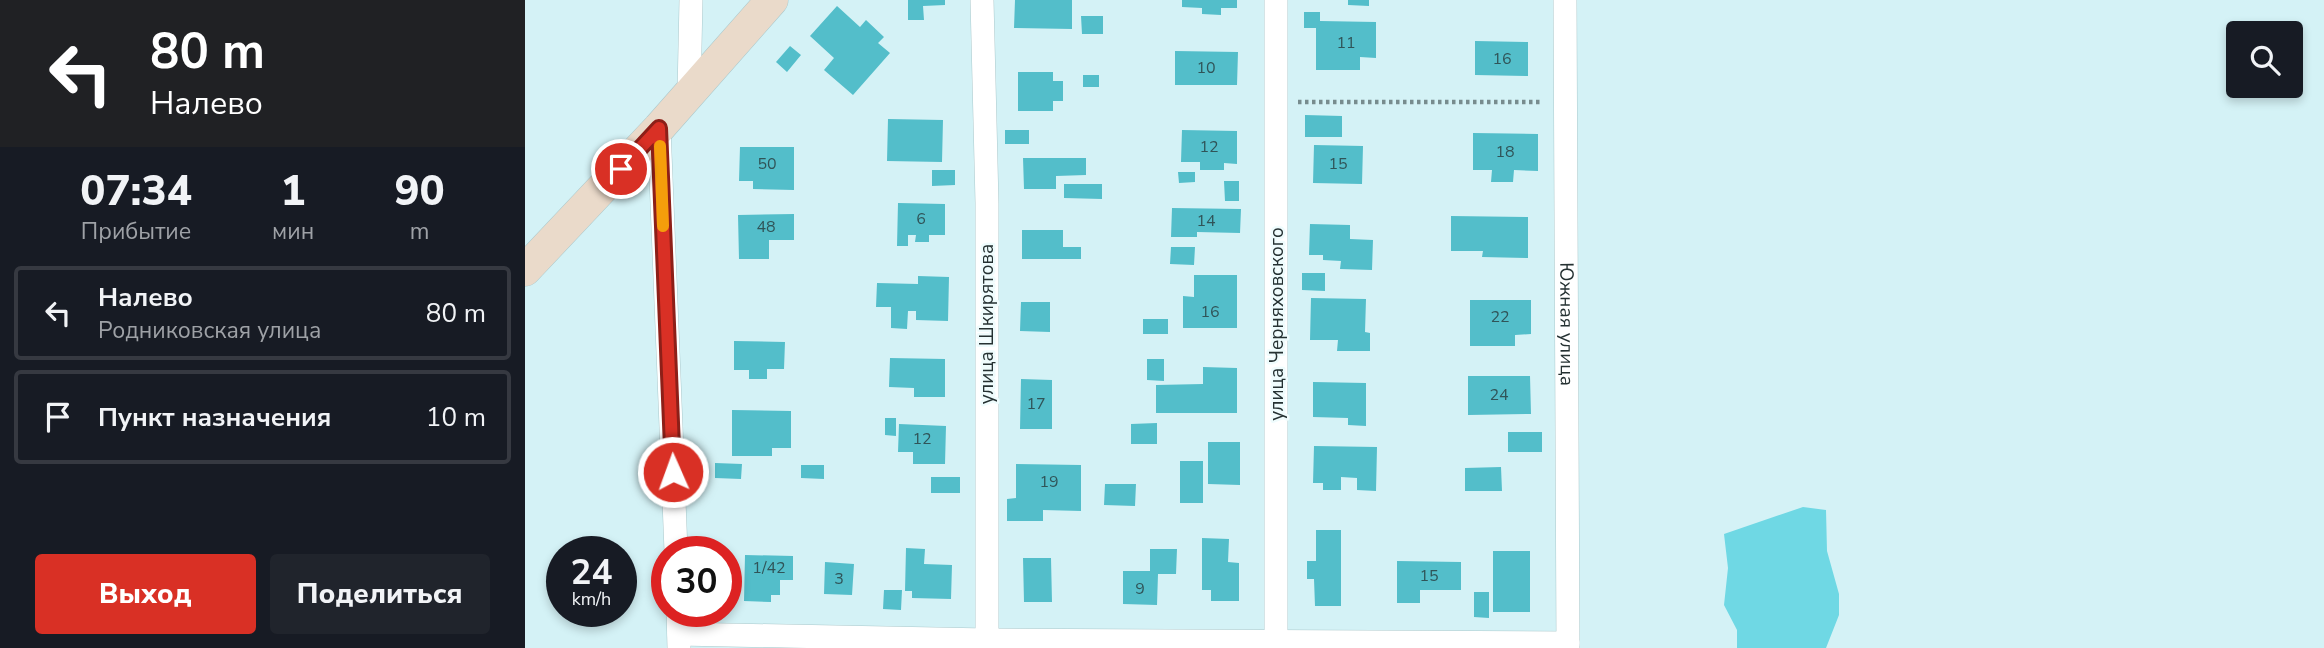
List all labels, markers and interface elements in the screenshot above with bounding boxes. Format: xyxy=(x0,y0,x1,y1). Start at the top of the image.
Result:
text: 80 m xyxy=(150,18,265,85)
map controls xyxy=(2226,21,2303,98)
button: search xyxy=(2226,21,2303,98)
icon: left xyxy=(35,28,126,119)
house number: 11 xyxy=(1336,32,1356,54)
house number: 16 xyxy=(1492,48,1512,70)
house number: 10 xyxy=(1196,57,1216,79)
text: Налево xyxy=(150,82,263,125)
house number: 12 xyxy=(1199,136,1219,158)
pin xyxy=(591,139,651,199)
house number: 18 xyxy=(1495,141,1515,163)
icon: arrive xyxy=(602,150,640,188)
house number: 50 xyxy=(757,153,777,175)
house number: 15 xyxy=(1328,153,1348,175)
text: 07:34 xyxy=(80,163,192,220)
text: 1 xyxy=(281,163,306,220)
text: 90 xyxy=(394,163,445,220)
house number: 6 xyxy=(916,208,926,230)
house number: 14 xyxy=(1196,210,1216,232)
text: Прибытие xyxy=(81,216,191,247)
text: мин xyxy=(272,216,314,247)
text: m xyxy=(410,216,429,247)
house number: 48 xyxy=(756,216,776,238)
street label: улица Черняховского xyxy=(1264,227,1290,421)
street label: улица Шкирятова xyxy=(974,244,1000,404)
street label: Южная улица xyxy=(1553,262,1580,386)
text: Налево xyxy=(98,280,193,315)
icon: left xyxy=(39,294,77,332)
text: 80 m xyxy=(426,296,486,331)
house number: 16 xyxy=(1200,301,1220,323)
house number: 22 xyxy=(1490,306,1510,328)
text: Родниковская улица xyxy=(98,315,321,346)
house number: 24 xyxy=(1489,384,1509,406)
house number: 17 xyxy=(1026,393,1046,415)
icon: arrive xyxy=(39,398,77,436)
text: Пункт назначения xyxy=(98,400,331,435)
text: 10 m xyxy=(426,400,486,435)
house number: 12 xyxy=(912,428,932,450)
position arrow xyxy=(636,435,710,509)
house number: 19 xyxy=(1039,471,1059,493)
speed limit sign: 30 xyxy=(651,536,742,627)
text: 24 xyxy=(570,549,613,596)
button: Выход xyxy=(35,554,256,634)
button: Поделиться xyxy=(270,554,490,634)
house number: 1/42 xyxy=(752,557,786,579)
house number: 15 xyxy=(1419,565,1439,587)
house number: 3 xyxy=(834,568,844,590)
house number: 9 xyxy=(1135,578,1145,600)
text: km/h xyxy=(572,587,611,611)

